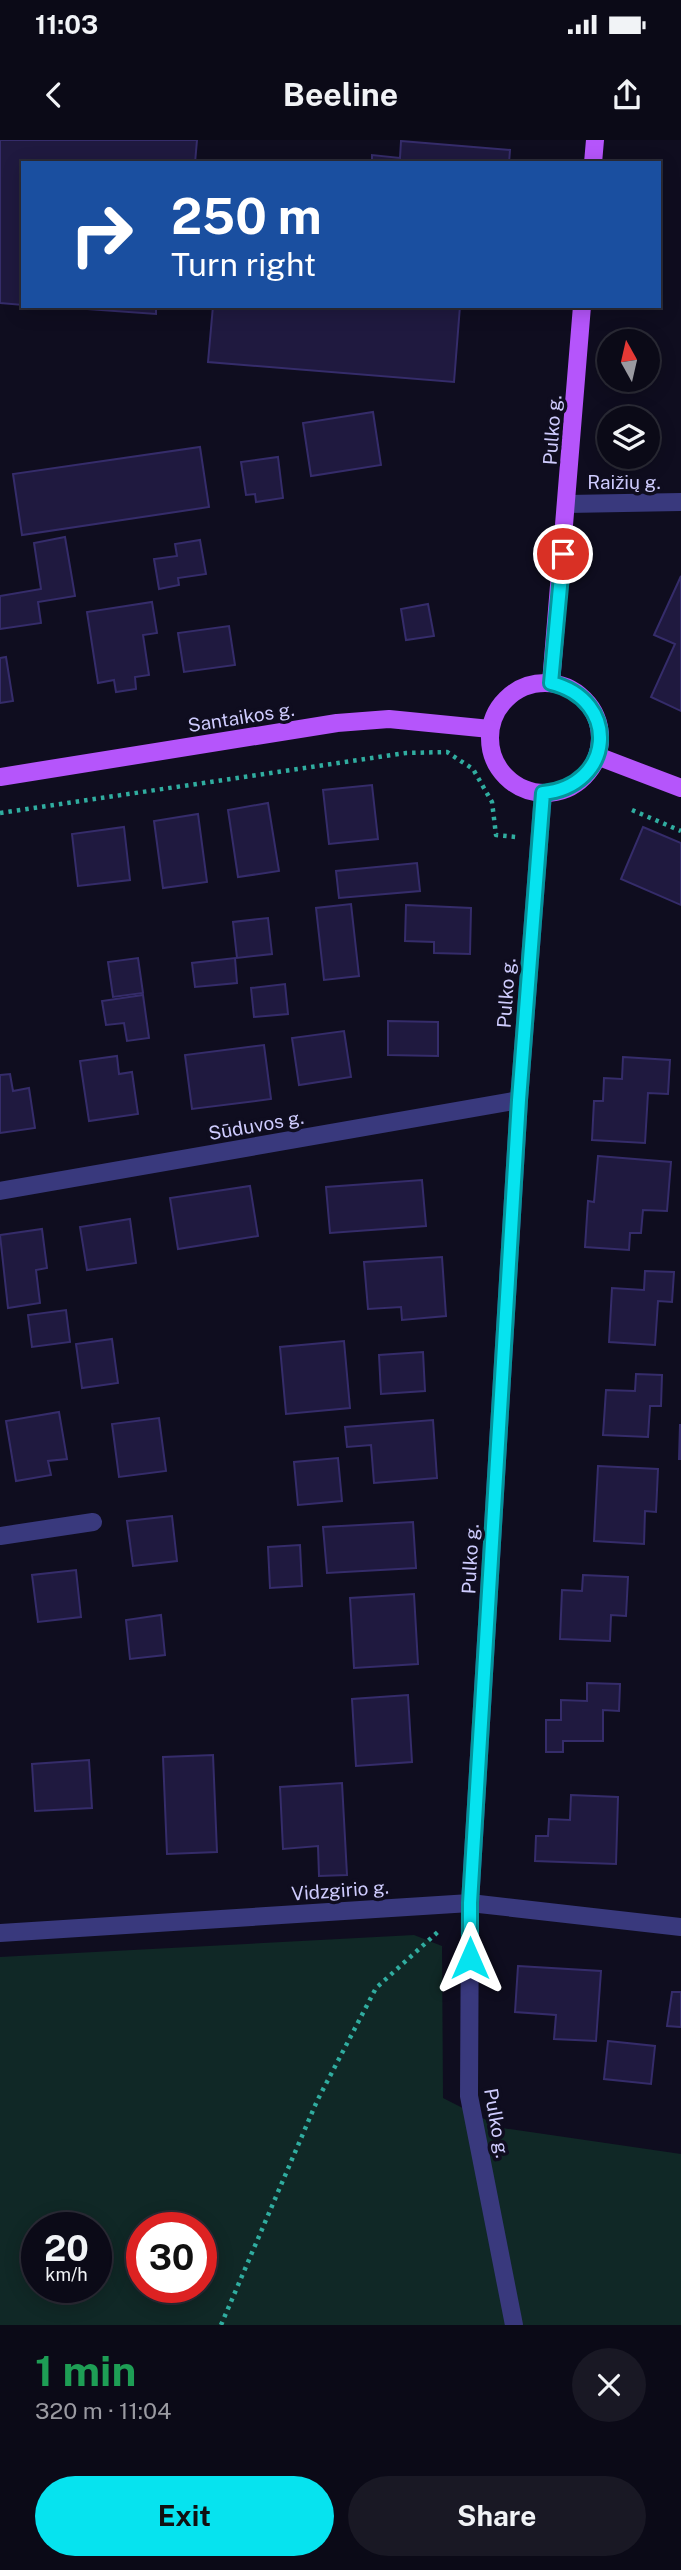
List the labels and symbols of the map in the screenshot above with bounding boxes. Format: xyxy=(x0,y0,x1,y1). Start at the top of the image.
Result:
north arrow xyxy=(597,329,660,392)
street label: Pulko g. xyxy=(539,394,565,466)
street label: Raižių g. xyxy=(587,471,661,493)
pin xyxy=(533,524,593,584)
street label: Santaikos g. xyxy=(186,698,296,736)
street label: Pulko g. xyxy=(493,957,519,1029)
street label: Sūduvos g. xyxy=(207,1106,305,1144)
street label: Pulko g. xyxy=(457,1523,483,1595)
street label: Vidzgirio g. xyxy=(290,1876,390,1904)
position arrow xyxy=(433,1921,507,1995)
street label: Pulko g. xyxy=(480,2086,514,2160)
speed limit sign: 30 xyxy=(126,2212,217,2303)

